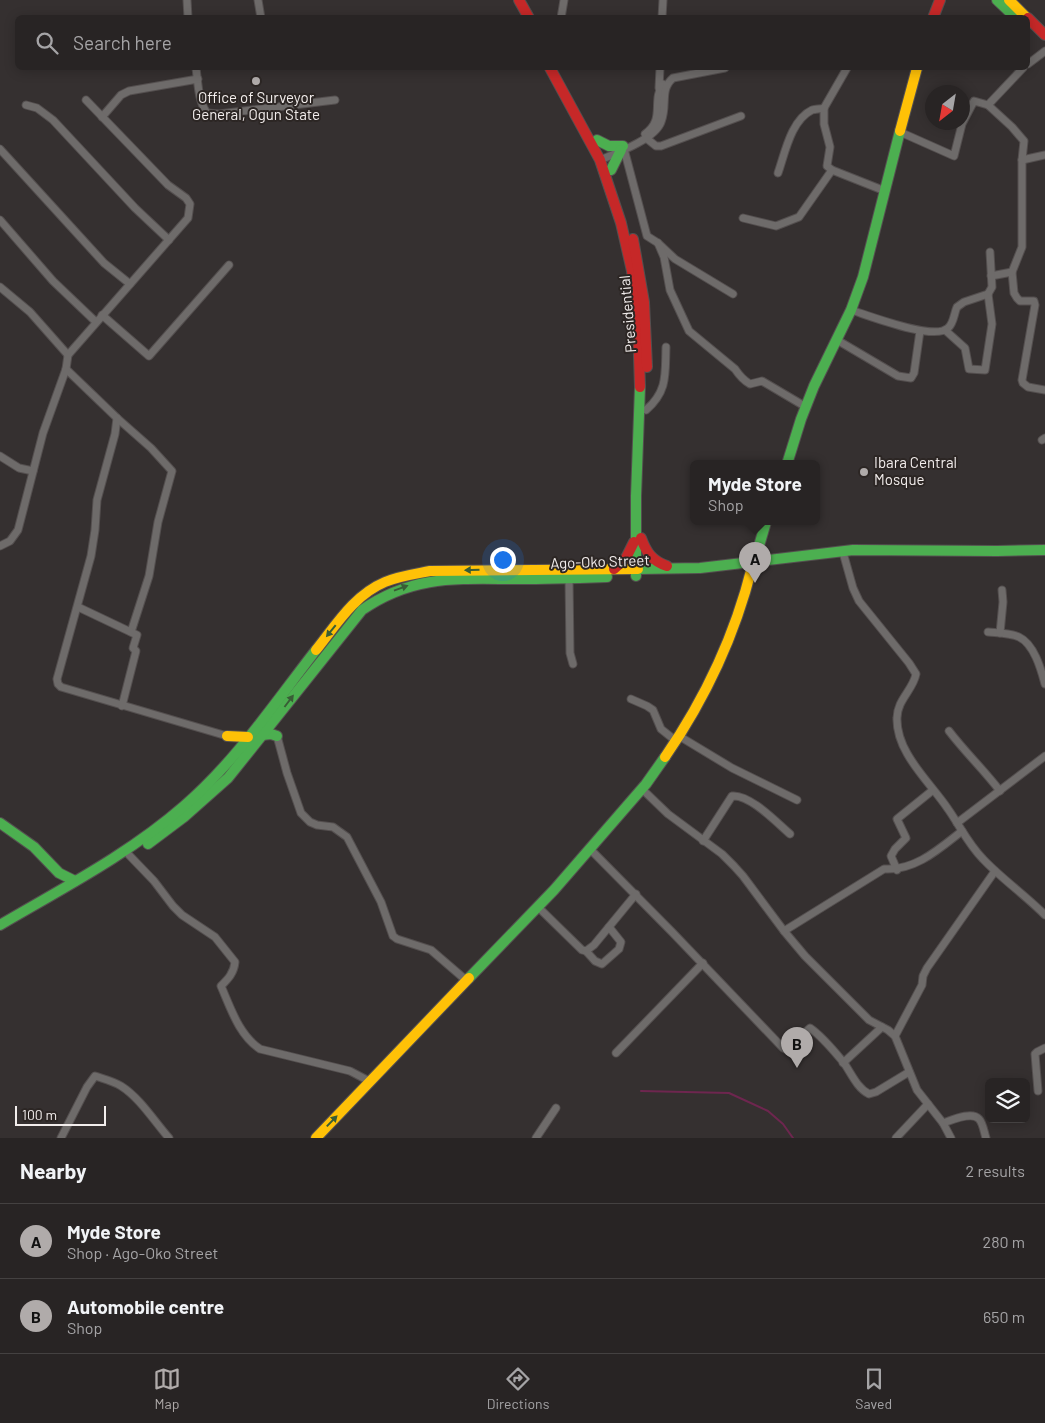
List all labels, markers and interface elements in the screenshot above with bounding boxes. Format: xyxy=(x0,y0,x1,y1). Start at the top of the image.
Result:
search box xyxy=(15,15,1030,70)
icon: search xyxy=(33,29,61,57)
text: Search here xyxy=(73,31,172,54)
marker: Office of Surveyor General, Ogun State xyxy=(250,75,262,87)
north arrow xyxy=(925,85,970,130)
place label: Office of Surveyor General, Ogun State xyxy=(192,88,320,123)
street label: Presidential xyxy=(615,275,639,354)
place label: Ibara Central Mosque xyxy=(874,453,957,488)
popup xyxy=(690,460,820,525)
marker: Ibara Central Mosque xyxy=(858,466,870,478)
text: Myde Store xyxy=(708,472,802,495)
text: Shop xyxy=(708,495,744,514)
pin: A xyxy=(739,542,771,583)
your location xyxy=(490,547,516,573)
street label: Ago-Oko Street xyxy=(550,550,650,572)
one-way arrow xyxy=(464,566,480,574)
one-way arrow xyxy=(394,584,409,591)
one-way arrow xyxy=(326,624,337,637)
one-way arrow xyxy=(283,695,294,708)
pin: B xyxy=(781,1027,813,1068)
map controls xyxy=(985,1078,1030,1123)
button: layers xyxy=(985,1078,1030,1123)
scale bar xyxy=(15,1103,106,1126)
text: 100 m xyxy=(22,1106,57,1123)
one-way arrow xyxy=(326,1116,338,1128)
text: Nearby xyxy=(20,1158,86,1183)
text: 2 results xyxy=(966,1161,1025,1180)
text: Myde Store xyxy=(67,1220,161,1243)
text: A xyxy=(31,1232,41,1251)
text: 280 m xyxy=(983,1232,1025,1251)
text: Shop · Ago-Oko Street xyxy=(67,1243,218,1262)
text: Automobile centre xyxy=(67,1295,224,1318)
text: B xyxy=(31,1307,41,1326)
text: 650 m xyxy=(983,1307,1025,1326)
text: Shop xyxy=(67,1318,102,1337)
tab: Map xyxy=(153,1365,181,1412)
tab: Directions xyxy=(487,1365,549,1412)
tab: Saved xyxy=(855,1365,892,1412)

